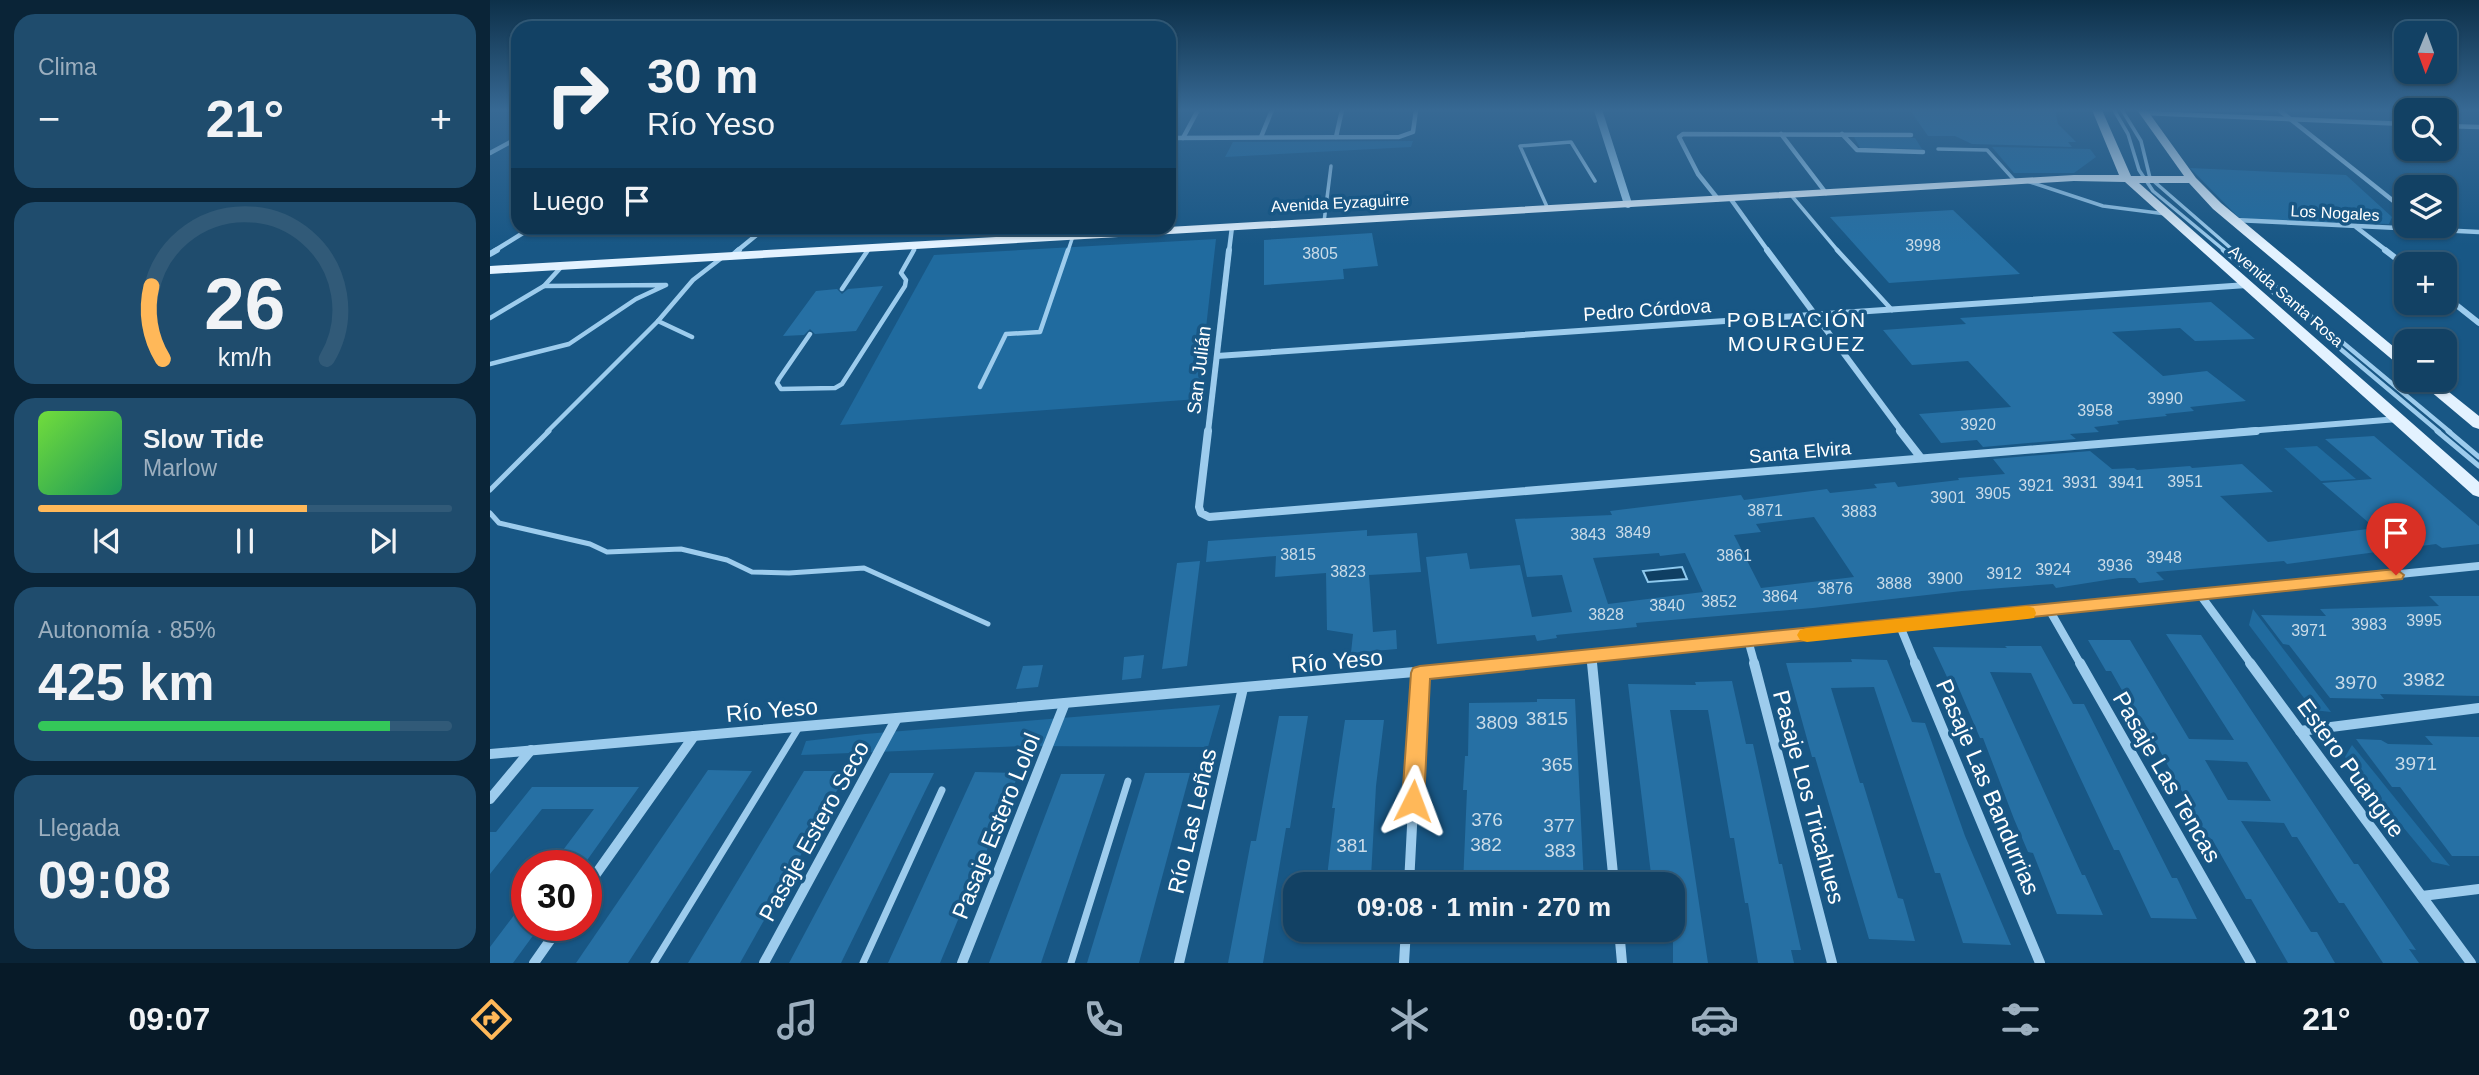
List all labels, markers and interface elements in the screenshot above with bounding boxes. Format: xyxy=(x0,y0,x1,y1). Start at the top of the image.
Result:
north arrow xyxy=(2394,21,2457,84)
map controls xyxy=(2394,21,2457,392)
icon: right xyxy=(532,49,623,140)
text: 30 m xyxy=(647,49,759,103)
text: Clima xyxy=(38,54,97,80)
text: 21° xyxy=(206,90,284,148)
text: − xyxy=(38,98,60,140)
text: + xyxy=(430,98,452,140)
button: search xyxy=(2394,98,2457,161)
text: Río Yeso xyxy=(647,106,775,142)
button: layers xyxy=(2394,175,2457,238)
icon: arrive xyxy=(618,182,656,220)
text: Luego xyxy=(532,186,604,216)
street label: Avenida Eyzaguirre xyxy=(1270,191,1410,215)
street label: Los Nogales xyxy=(2290,202,2380,224)
house number: 3998 xyxy=(1905,237,1941,254)
street label: Avenida Santa Rosa xyxy=(2225,242,2347,350)
house number: 3805 xyxy=(1302,245,1338,262)
button: + xyxy=(2394,252,2457,315)
text: 26 xyxy=(205,264,285,345)
street label: Pedro Córdova xyxy=(1583,295,1712,325)
district label: POBLACIÓN MOURGUEZ xyxy=(1727,308,1867,355)
street label: San Julián xyxy=(1183,325,1215,415)
button: − xyxy=(2394,329,2457,392)
text: km/h xyxy=(218,343,272,371)
house number: 3990 xyxy=(2147,390,2183,407)
house number: 3958 xyxy=(2077,402,2113,419)
house number: 3920 xyxy=(1960,416,1996,433)
text: Slow Tide xyxy=(143,424,264,454)
street label: Santa Elvira xyxy=(1748,437,1852,467)
text: Marlow xyxy=(143,455,217,481)
house number: 3951 xyxy=(2167,473,2203,490)
house number: 3931 xyxy=(2062,474,2098,491)
house number: 3941 xyxy=(2108,474,2144,491)
house number: 3921 xyxy=(2018,477,2054,494)
house number: 3905 xyxy=(1975,485,2011,502)
house number: 3901 xyxy=(1930,489,1966,506)
house number: 3871 xyxy=(1747,502,1783,519)
house number: 3883 xyxy=(1841,503,1877,520)
pin xyxy=(2366,503,2426,575)
icon: arrive xyxy=(2377,514,2415,552)
icon: previous xyxy=(88,522,126,560)
icon: pause xyxy=(226,522,264,560)
icon: next xyxy=(364,522,402,560)
house number: 3849 xyxy=(1615,524,1651,541)
house number: 3843 xyxy=(1570,526,1606,543)
house number: 3815 xyxy=(1280,546,1316,563)
house number: 3861 xyxy=(1716,547,1752,564)
house number: 3948 xyxy=(2146,549,2182,566)
house number: 3936 xyxy=(2097,557,2133,574)
house number: 3924 xyxy=(2035,561,2071,578)
house number: 3823 xyxy=(1330,563,1366,580)
house number: 3912 xyxy=(1986,565,2022,582)
house number: 3900 xyxy=(1927,570,1963,587)
house number: 3888 xyxy=(1876,575,1912,592)
house number: 3876 xyxy=(1817,580,1853,597)
house number: 3864 xyxy=(1762,588,1798,605)
house number: 3852 xyxy=(1701,593,1737,610)
house number: 3840 xyxy=(1649,597,1685,614)
house number: 3828 xyxy=(1588,606,1624,623)
house number: 3995 xyxy=(2406,612,2442,629)
house number: 3983 xyxy=(2351,616,2387,633)
text: Autonomía · 85% xyxy=(38,617,216,643)
house number: 3971 xyxy=(2291,622,2327,639)
street label: Río Yeso xyxy=(1290,644,1384,678)
text: 425 km xyxy=(38,653,214,711)
house number: 3982 xyxy=(2403,669,2445,690)
house number: 3970 xyxy=(2335,672,2377,693)
street label: Pasaje Las Bandurrias xyxy=(1931,675,2045,899)
street label: Pasaje Los Tricahues xyxy=(1768,687,1850,907)
street label: Pasaje Las Tencas xyxy=(2108,687,2226,867)
street label: Río Yeso xyxy=(725,693,819,727)
street label: Estero Puangue xyxy=(2292,694,2410,842)
house number: 3815 xyxy=(1526,708,1568,729)
house number: 3809 xyxy=(1476,712,1518,733)
street label: Pasaje Estero Lolol xyxy=(947,729,1045,923)
street label: Pasaje Estero Seco xyxy=(754,736,874,926)
street label: Río Las Leñas xyxy=(1163,746,1221,896)
house number: 3971 xyxy=(2395,753,2437,774)
house number: 365 xyxy=(1541,754,1573,775)
position arrow xyxy=(1376,764,1450,838)
house number: 376 xyxy=(1471,809,1503,830)
text: Llegada xyxy=(38,815,120,841)
house number: 377 xyxy=(1543,815,1575,836)
house number: 382 xyxy=(1470,834,1502,855)
house number: 381 xyxy=(1336,835,1368,856)
house number: 383 xyxy=(1544,840,1576,861)
speed limit sign: 30 xyxy=(511,850,602,941)
text: 09:08 xyxy=(38,851,171,909)
text: 09:08 · 1 min · 270 m xyxy=(1357,892,1611,922)
icon: directions xyxy=(467,995,516,1044)
icon: music xyxy=(773,995,822,1044)
icon: phone xyxy=(1079,995,1128,1044)
icon: climate xyxy=(1385,995,1434,1044)
icon: car xyxy=(1690,995,1739,1044)
icon: filters xyxy=(1996,995,2045,1044)
text: 09:07 xyxy=(128,1001,210,1037)
text: 21° xyxy=(2302,1001,2351,1037)

